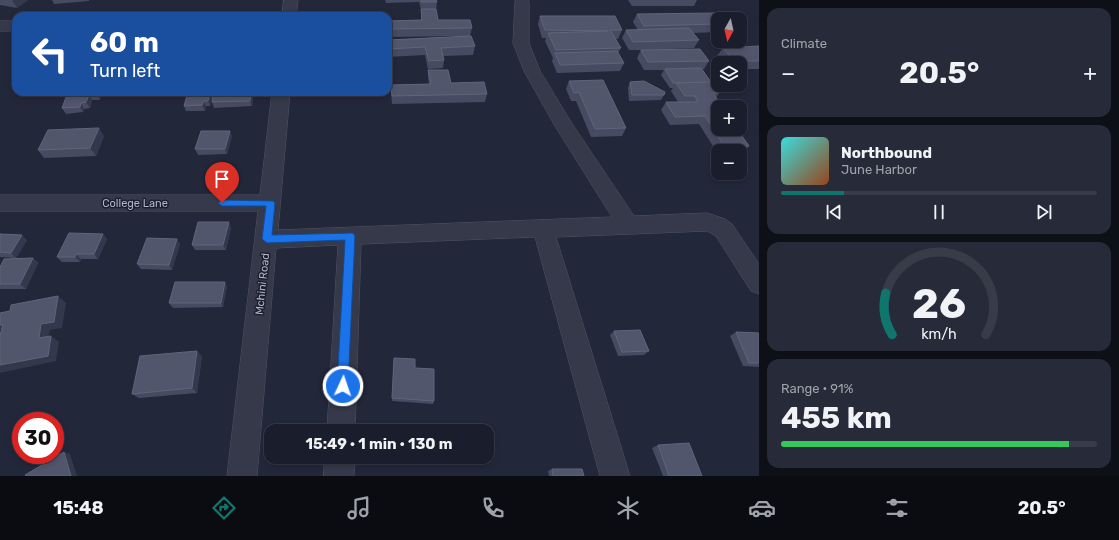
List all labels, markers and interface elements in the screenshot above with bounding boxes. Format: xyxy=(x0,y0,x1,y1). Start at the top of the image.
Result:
north arrow xyxy=(711,12,747,48)
map controls xyxy=(711,12,747,180)
text: 60 m xyxy=(90,26,159,59)
icon: left xyxy=(24,28,76,80)
text: Climate xyxy=(781,36,827,51)
text: 20.5° xyxy=(899,55,979,91)
button: layers xyxy=(711,56,747,92)
text: Turn left xyxy=(90,60,160,82)
text: − xyxy=(781,60,795,87)
text: + xyxy=(1083,60,1097,87)
button: + xyxy=(711,100,747,136)
button: − xyxy=(711,144,747,180)
text: Northbound xyxy=(841,144,932,162)
pin xyxy=(205,162,239,203)
text: June Harbor xyxy=(841,162,917,177)
icon: arrive xyxy=(211,168,233,190)
street label: College Lane xyxy=(102,197,168,210)
icon: previous xyxy=(823,201,845,223)
icon: pause xyxy=(928,201,950,223)
icon: next xyxy=(1033,201,1055,223)
street label: Mchini Road xyxy=(253,252,272,316)
text: 26 xyxy=(912,278,966,327)
text: km/h xyxy=(921,325,957,342)
position arrow xyxy=(322,365,364,407)
text: Range · 91% xyxy=(781,381,853,396)
text: 455 km xyxy=(781,400,892,436)
speed limit sign: 30 xyxy=(12,412,64,464)
text: 15:49 · 1 min · 130 m xyxy=(306,435,452,453)
icon: directions xyxy=(210,494,238,522)
icon: music xyxy=(345,494,373,522)
icon: phone xyxy=(479,494,507,522)
icon: climate xyxy=(614,494,642,522)
icon: car xyxy=(748,494,776,522)
icon: filters xyxy=(883,494,911,522)
text: 15:48 xyxy=(53,497,104,519)
text: 20.5° xyxy=(1018,497,1066,519)

